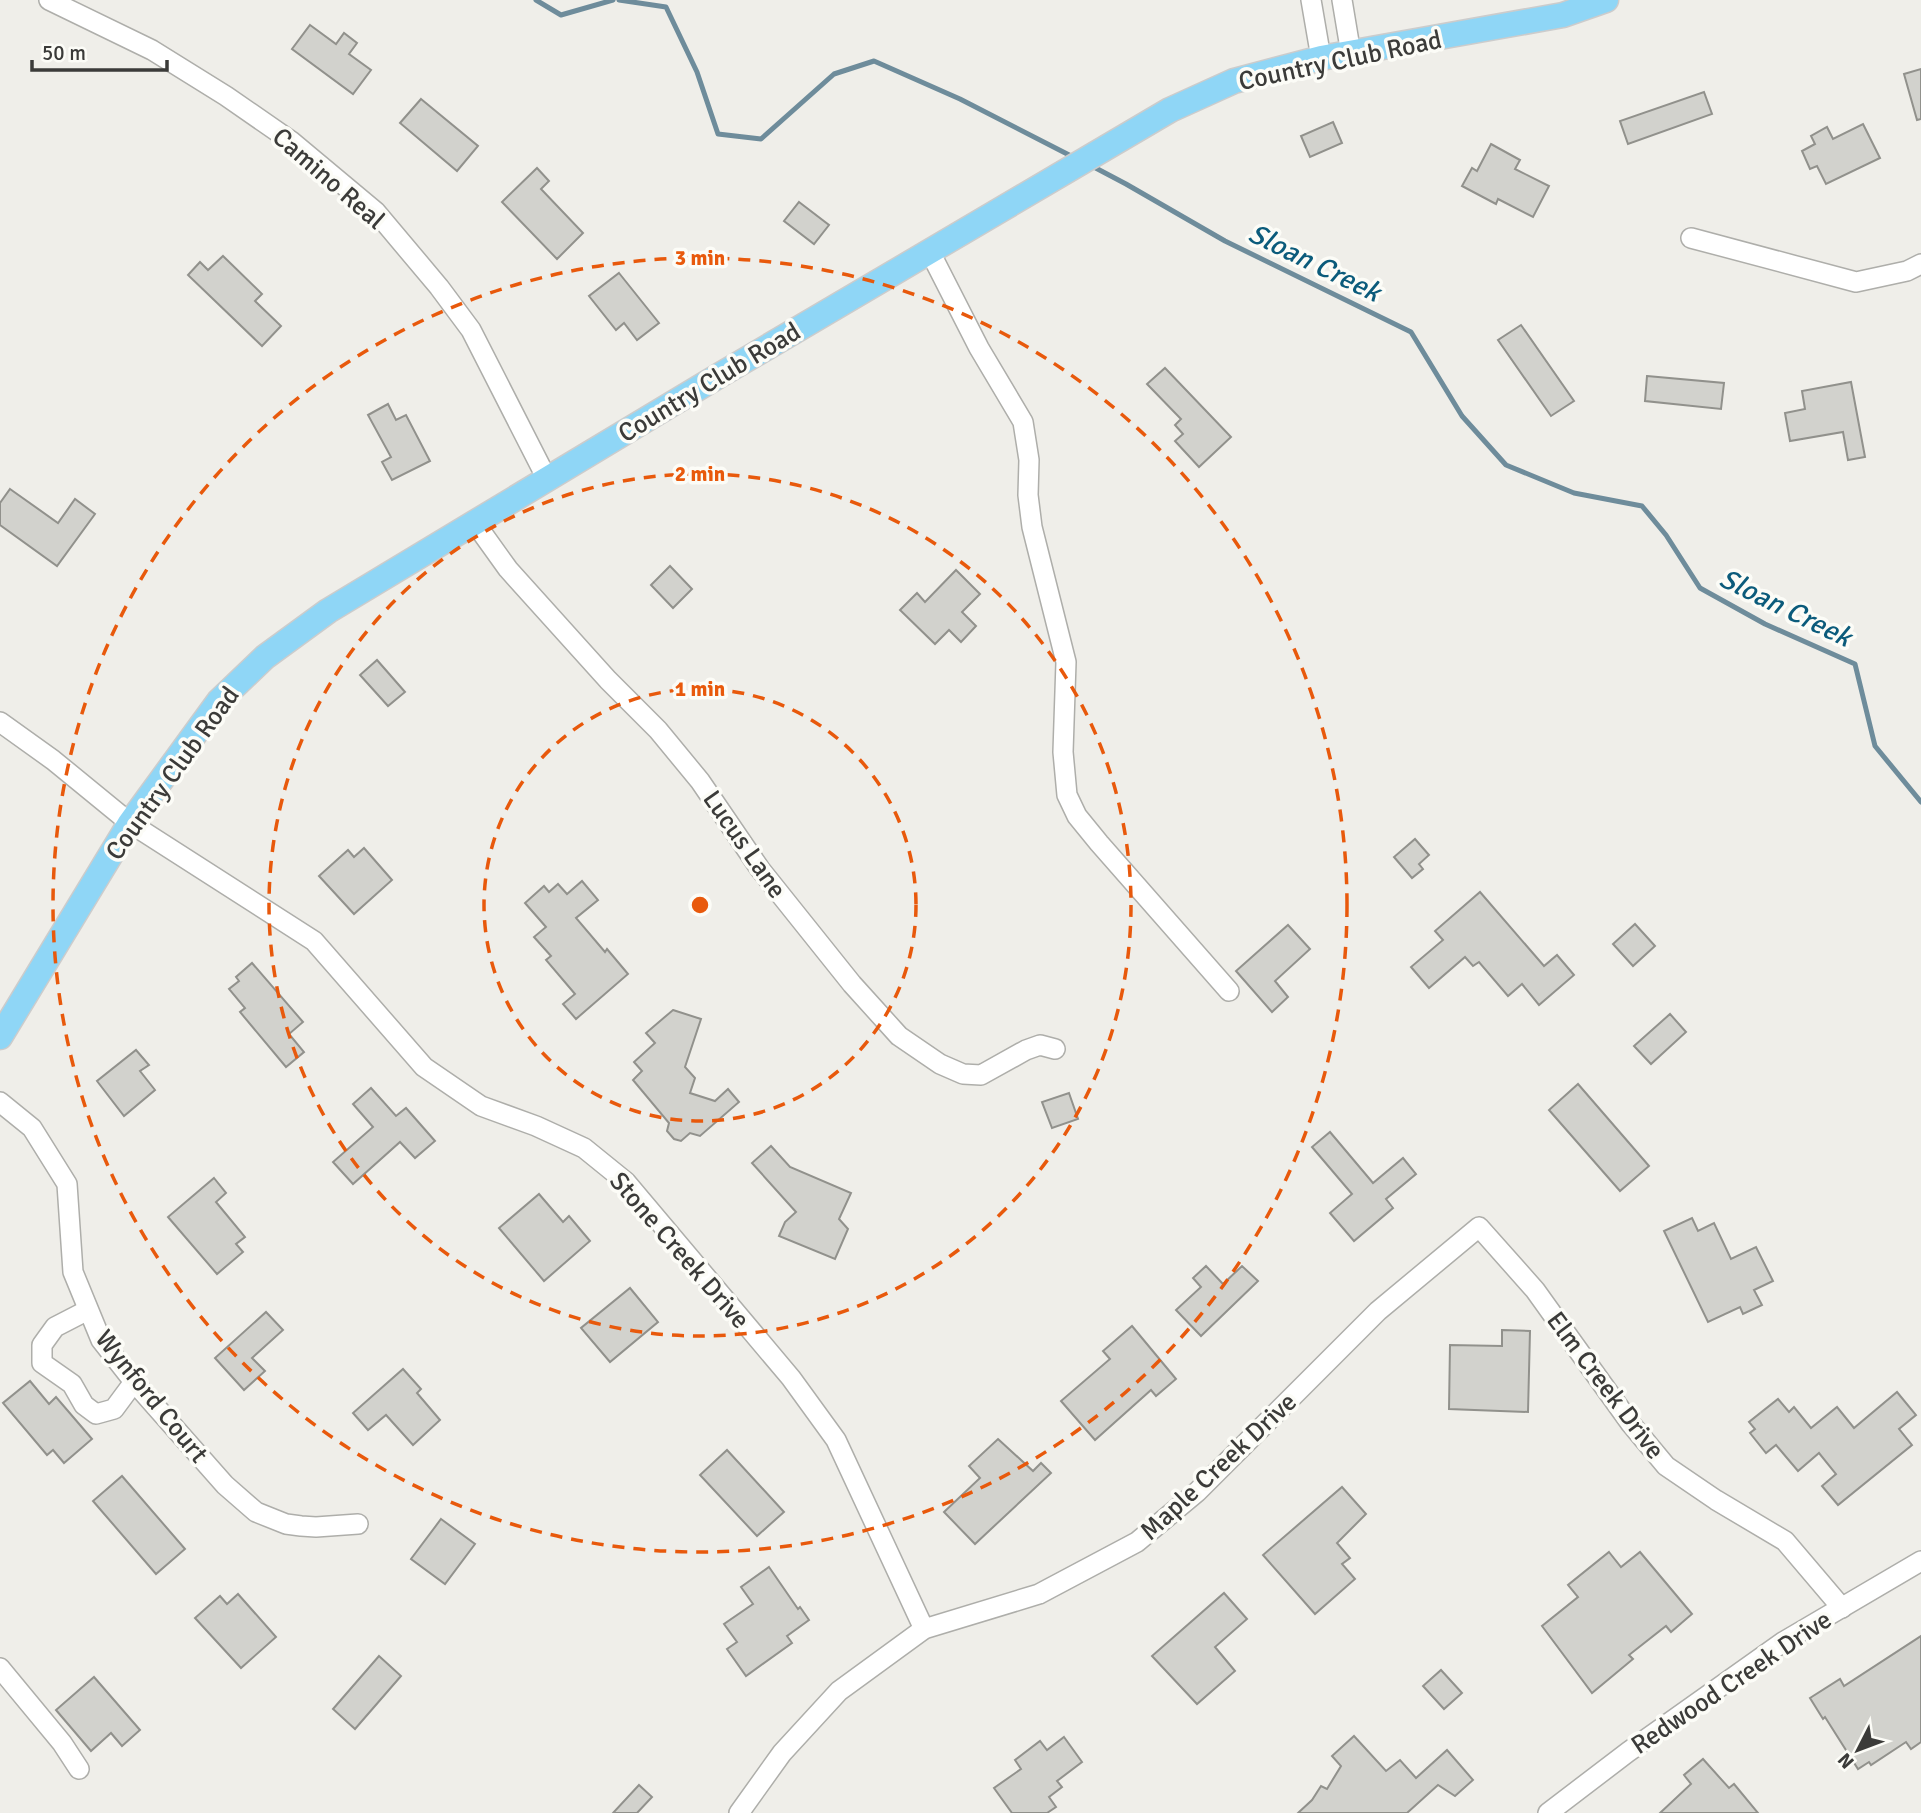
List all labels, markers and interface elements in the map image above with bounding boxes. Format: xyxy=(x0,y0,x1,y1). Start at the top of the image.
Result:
street label: Country Club Road xyxy=(1236,24,1445,98)
scale bar xyxy=(32,28,166,72)
text: 50 m xyxy=(42,40,86,66)
street label: Camino Real xyxy=(265,121,391,236)
water label: Sloan Creek xyxy=(1243,216,1389,311)
text: 3 min xyxy=(675,245,725,271)
street label: Country Club Road xyxy=(613,316,806,450)
text: 2 min xyxy=(675,461,725,487)
water label: Sloan Creek xyxy=(1714,561,1860,656)
text: 1 min xyxy=(675,676,725,702)
street label: Country Club Road xyxy=(99,680,247,867)
street label: Lucus Lane xyxy=(695,784,793,905)
centre of rings xyxy=(688,893,712,917)
street label: Stone Creek Drive xyxy=(602,1166,756,1336)
street label: Elm Creek Drive xyxy=(1539,1305,1671,1466)
street label: Wynford Court xyxy=(88,1324,215,1470)
street label: Maple Creek Drive xyxy=(1134,1386,1303,1547)
street label: Redwood Creek Drive xyxy=(1625,1604,1838,1762)
north arrow xyxy=(1823,1715,1893,1785)
text: N xyxy=(1833,1748,1859,1774)

